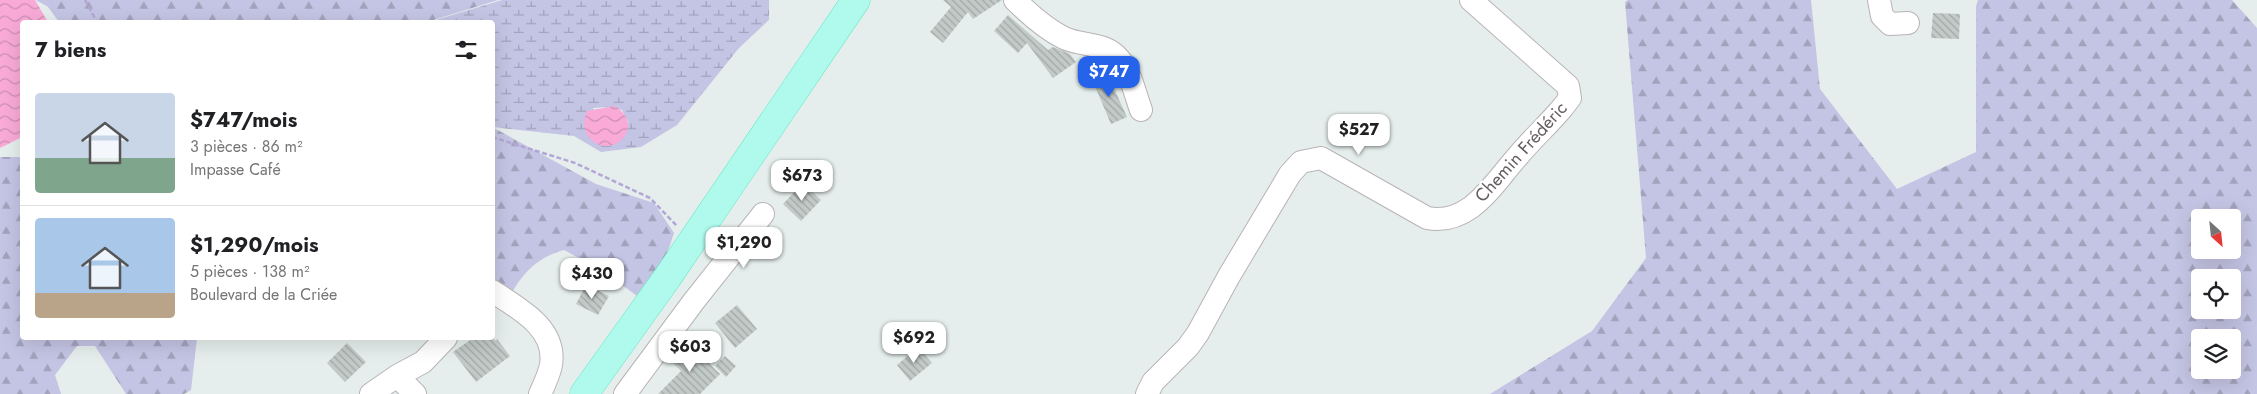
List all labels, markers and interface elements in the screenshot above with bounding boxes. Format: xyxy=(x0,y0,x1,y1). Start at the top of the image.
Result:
text: 7 biens xyxy=(35,35,106,65)
icon: filters xyxy=(452,36,480,64)
pin: $747 xyxy=(1079,56,1139,98)
text: $747 xyxy=(1089,60,1129,83)
street label: Chemin Frédéric xyxy=(1469,96,1573,208)
text: $747/mois xyxy=(190,105,297,135)
icon: home xyxy=(75,113,135,173)
pin: $527 xyxy=(1329,114,1389,156)
text: $527 xyxy=(1339,118,1379,141)
text: 3 pièces · 86 m² xyxy=(190,135,303,158)
text: Impasse Café xyxy=(190,158,281,181)
pin: $673 xyxy=(772,160,832,202)
text: $673 xyxy=(782,164,822,187)
north arrow xyxy=(2191,209,2241,259)
map controls xyxy=(2191,209,2241,379)
pin: $1,290 xyxy=(703,226,785,269)
text: $1,290/mois xyxy=(190,230,319,260)
text: $1,290 xyxy=(716,231,772,254)
icon: home xyxy=(75,238,135,298)
pin: $430 xyxy=(562,258,622,300)
text: 5 pièces · 138 m² xyxy=(190,260,310,283)
text: $430 xyxy=(571,262,613,285)
button: locate xyxy=(2191,269,2241,319)
text: Boulevard de la Criée xyxy=(190,283,337,306)
pin: $692 xyxy=(884,322,944,364)
text: $692 xyxy=(893,326,935,349)
button: layers xyxy=(2191,329,2241,379)
pin: $603 xyxy=(660,330,720,373)
text: $603 xyxy=(669,335,711,358)

